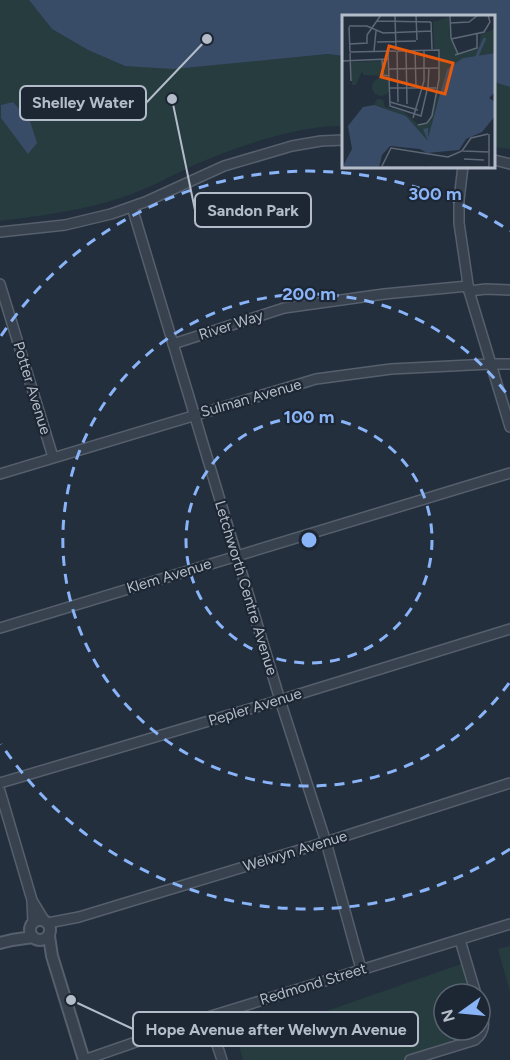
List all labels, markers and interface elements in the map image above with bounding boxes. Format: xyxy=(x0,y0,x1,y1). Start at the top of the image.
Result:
inset map xyxy=(342,15,495,168)
callout: Shelley Water xyxy=(20,86,146,120)
text: Shelley Water xyxy=(32,93,134,112)
text: 300 m xyxy=(408,183,462,205)
callout: Sandon Park xyxy=(195,193,311,227)
text: Sandon Park xyxy=(207,201,299,220)
text: 200 m xyxy=(282,283,336,305)
street label: River Way xyxy=(197,306,266,344)
street label: Potter Avenue xyxy=(9,339,55,437)
street label: Sulman Avenue xyxy=(198,375,304,421)
text: 100 m xyxy=(284,406,334,428)
street label: Letchworth Centre Avenue xyxy=(211,498,281,678)
centre of rings xyxy=(299,530,319,550)
street label: Klem Avenue xyxy=(124,555,214,597)
street label: Pepler Avenue xyxy=(206,684,304,730)
street label: Welwyn Avenue xyxy=(241,827,349,875)
street label: Redmond Street xyxy=(257,959,369,1009)
north arrow xyxy=(432,982,492,1042)
text: N xyxy=(437,1007,459,1024)
callout: Hope Avenue after Welwyn Avenue xyxy=(133,1012,418,1046)
text: Hope Avenue after Welwyn Avenue xyxy=(145,1020,407,1039)

